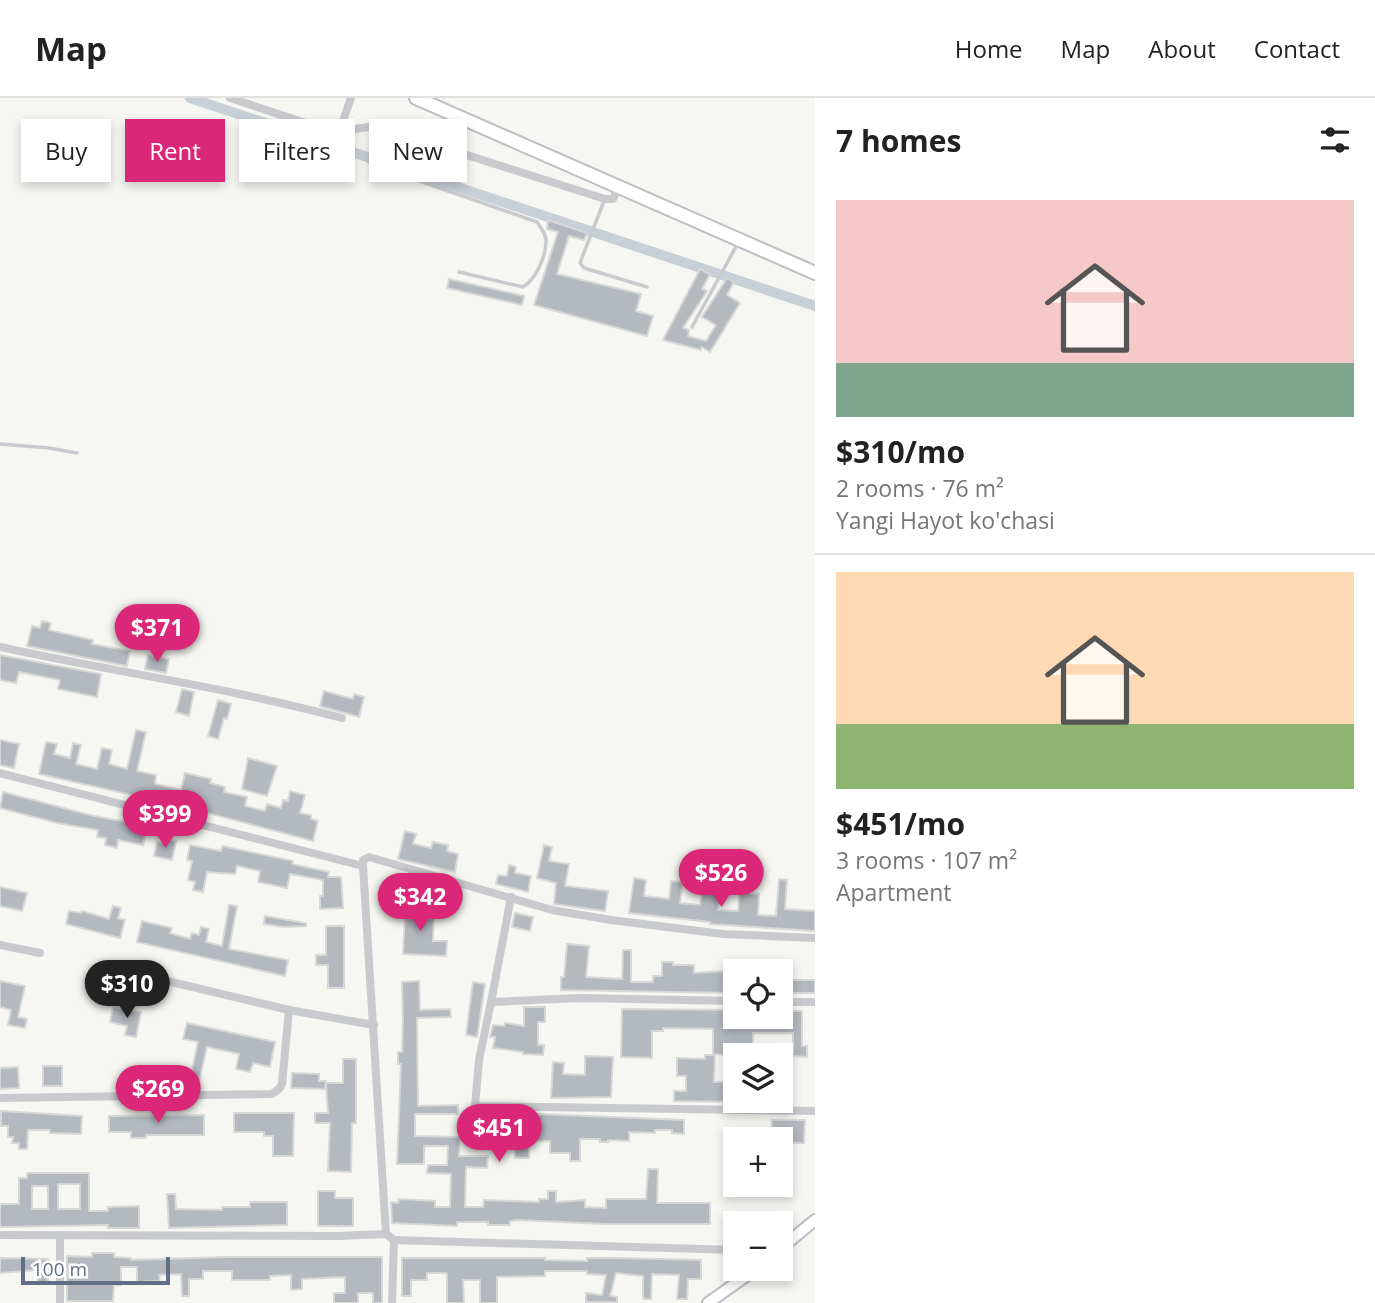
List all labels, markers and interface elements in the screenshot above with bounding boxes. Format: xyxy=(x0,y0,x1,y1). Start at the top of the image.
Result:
text: Map xyxy=(35,26,107,71)
text: Home xyxy=(955,32,1023,65)
text: Map xyxy=(1061,32,1110,65)
text: About xyxy=(1148,32,1216,65)
text: Contact xyxy=(1254,32,1340,65)
chip: Buy xyxy=(21,119,111,182)
chip: Rent xyxy=(125,119,225,182)
chip: Filters xyxy=(239,119,355,182)
chip: New xyxy=(369,119,467,182)
text: 7 homes xyxy=(836,120,961,161)
icon: filters xyxy=(1316,121,1354,159)
icon: home xyxy=(1032,245,1158,371)
text: $310/mo xyxy=(836,431,965,472)
text: 2 rooms · 76 m² xyxy=(836,472,1004,504)
text: Yangi Hayot ko'chasi xyxy=(836,504,1055,536)
pin: $371 xyxy=(116,604,198,664)
text: $371 xyxy=(131,611,183,643)
icon: home xyxy=(1032,617,1158,743)
pin: $399 xyxy=(124,790,206,850)
text: $399 xyxy=(139,797,191,829)
text: $451/mo xyxy=(836,803,965,844)
text: 3 rooms · 107 m² xyxy=(836,844,1017,876)
pin: $526 xyxy=(680,850,762,909)
text: $526 xyxy=(695,856,747,888)
pin: $342 xyxy=(379,874,461,933)
text: Apartment xyxy=(836,876,952,908)
text: $342 xyxy=(394,880,446,912)
map controls xyxy=(723,959,793,1281)
button: locate xyxy=(723,959,793,1029)
pin: $310 xyxy=(86,960,168,1020)
text: $310 xyxy=(101,967,153,999)
button: layers xyxy=(723,1043,793,1113)
pin: $269 xyxy=(117,1066,199,1125)
text: $269 xyxy=(132,1072,184,1104)
pin: $451 xyxy=(458,1104,540,1164)
text: $451 xyxy=(473,1111,525,1143)
button: + xyxy=(723,1127,793,1197)
button: − xyxy=(723,1211,793,1281)
scale bar xyxy=(21,1254,170,1286)
text: 100 m xyxy=(32,1256,87,1282)

